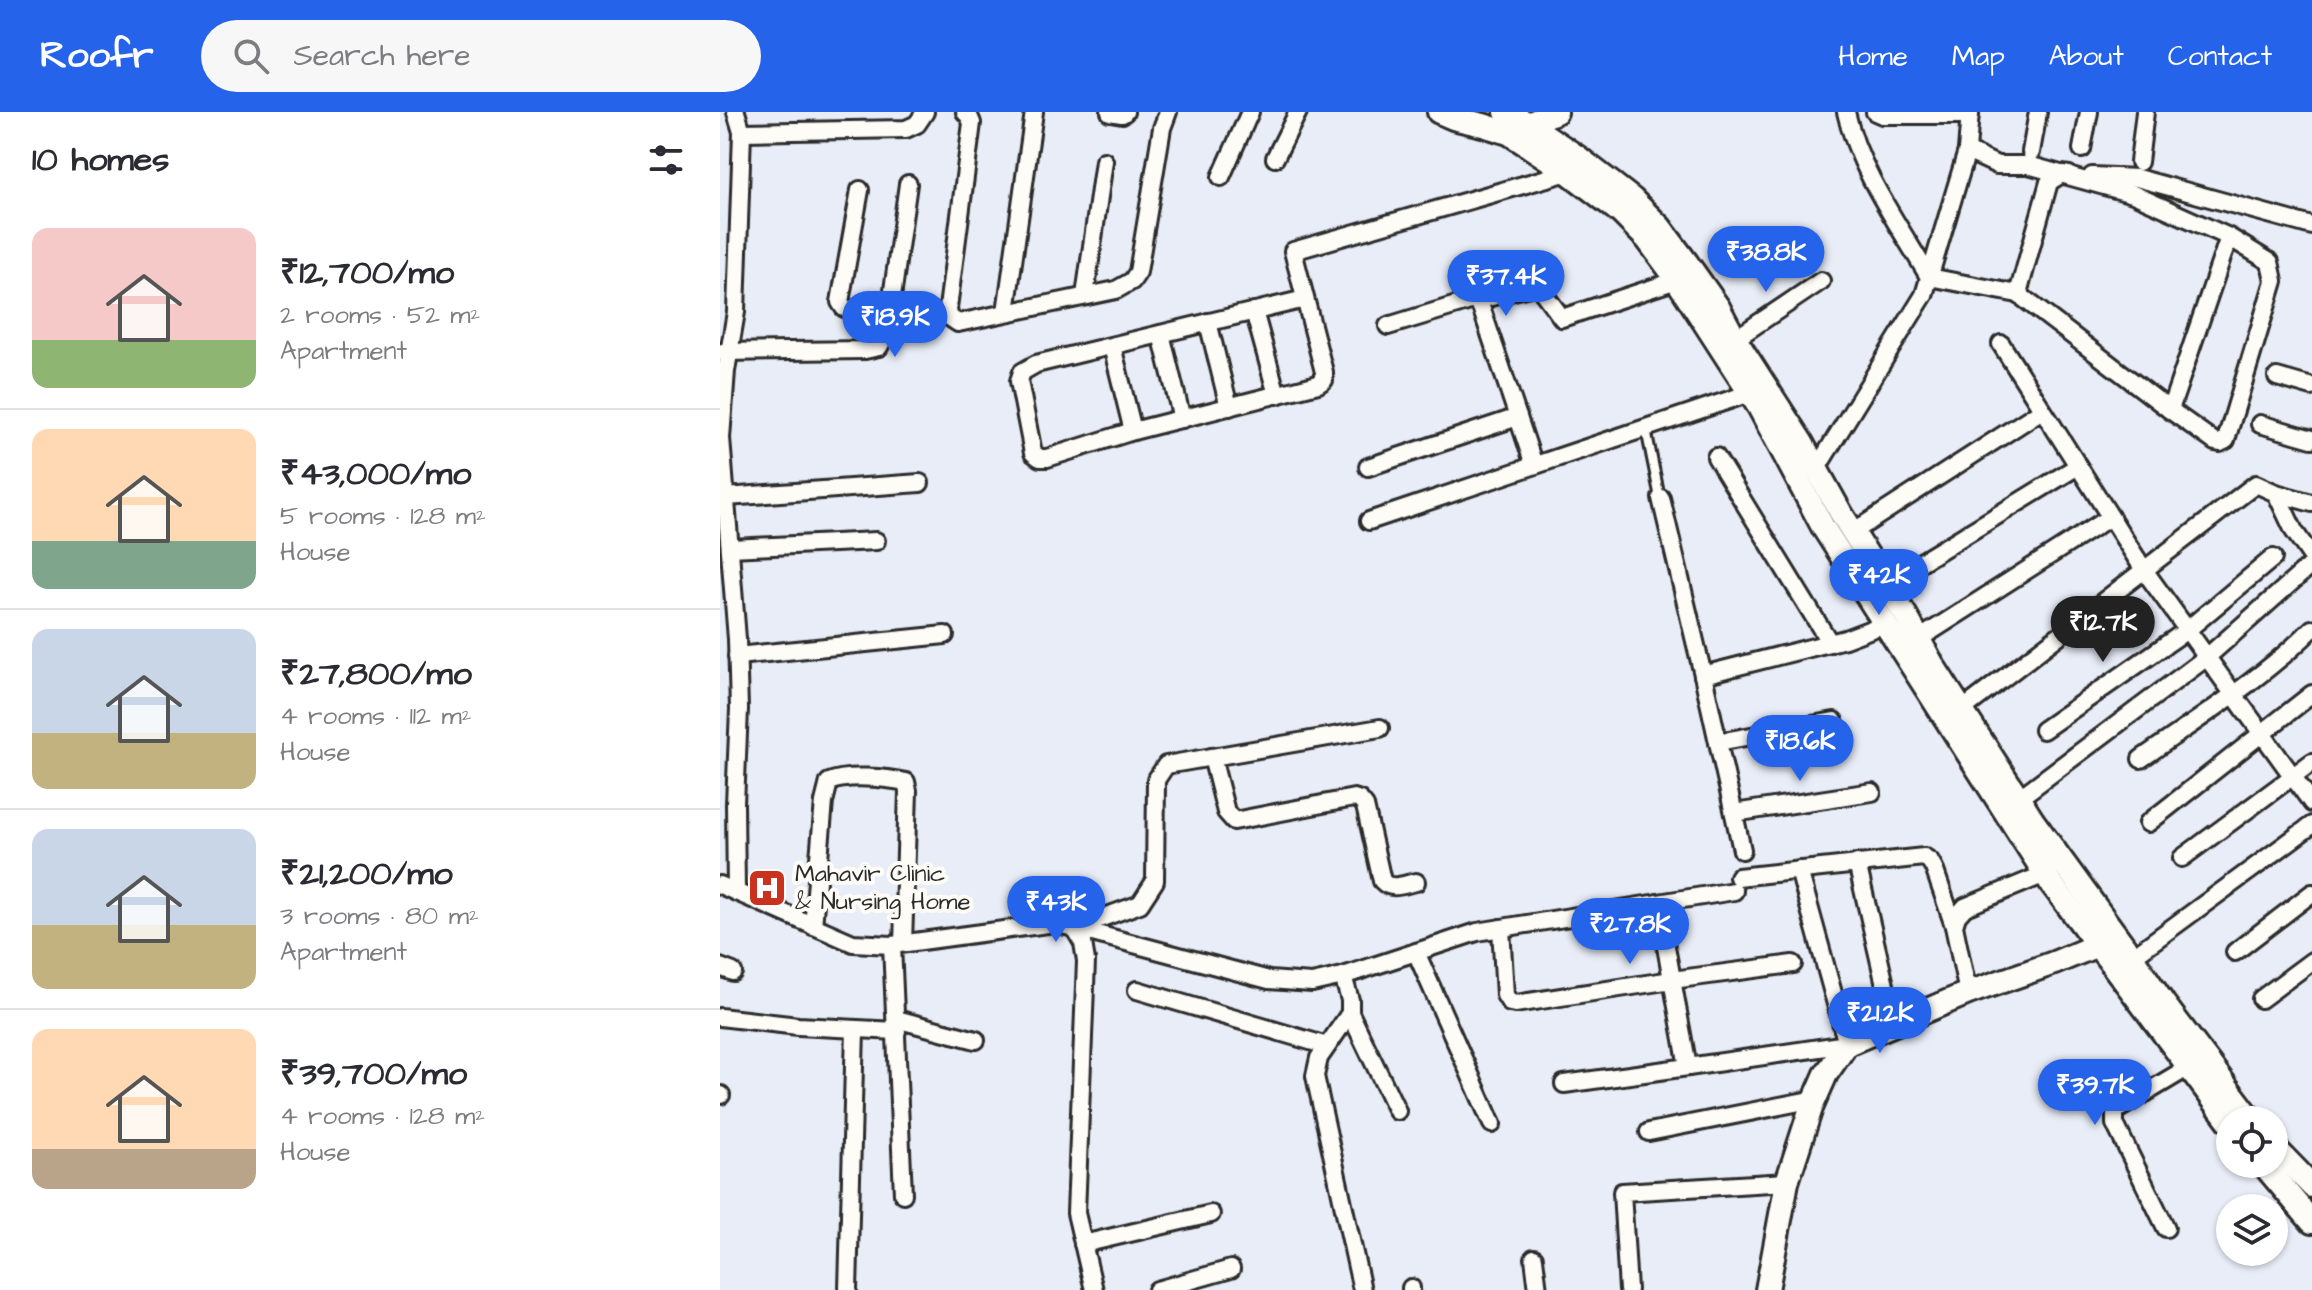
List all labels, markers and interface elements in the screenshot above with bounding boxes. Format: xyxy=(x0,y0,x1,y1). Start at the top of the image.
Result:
search box xyxy=(201,20,761,92)
text: Roofr xyxy=(40,30,153,82)
icon: search xyxy=(229,34,273,78)
text: Search here xyxy=(293,35,470,77)
text: Home xyxy=(1838,37,1908,76)
text: Map xyxy=(1952,37,2005,76)
text: About xyxy=(2049,37,2124,76)
text: Contact xyxy=(2168,37,2272,76)
text: 10 homes xyxy=(32,136,169,184)
icon: filters xyxy=(644,138,688,182)
pin: ₹38.8K xyxy=(1701,226,1831,294)
text: ₹38.8K xyxy=(1725,234,1807,270)
text: ₹12,700/mo xyxy=(280,249,454,297)
pin: ₹37.4K xyxy=(1441,250,1571,318)
text: ₹37.4K xyxy=(1465,258,1547,294)
icon: home xyxy=(96,260,192,356)
pin: ₹18.9K xyxy=(830,291,960,359)
text: 2 rooms · 52 m² xyxy=(280,297,480,333)
text: ₹18.9K xyxy=(860,299,930,335)
text: Apartment xyxy=(280,333,407,369)
text: ₹43,000/mo xyxy=(280,450,471,498)
icon: home xyxy=(96,461,192,557)
text: 5 rooms · 128 m² xyxy=(280,498,486,534)
text: House xyxy=(280,534,351,570)
pin: ₹42K xyxy=(1832,549,1926,617)
text: ₹42K xyxy=(1847,557,1911,593)
pin: ₹12.7K xyxy=(2038,596,2168,664)
text: ₹12.7K xyxy=(2069,604,2137,640)
text: ₹27,800/mo xyxy=(280,650,472,698)
icon: home xyxy=(96,661,192,757)
text: 4 rooms · 112 m² xyxy=(280,698,471,734)
pin: ₹18.6K xyxy=(1735,715,1865,783)
text: ₹18.6K xyxy=(1765,723,1835,759)
text: House xyxy=(280,734,351,770)
text: ₹21,200/mo xyxy=(280,850,453,898)
place label: Mahavir Clinic & Nursing Home xyxy=(795,857,971,920)
icon: home xyxy=(96,861,192,957)
hospital icon: Mahavir Clinic & Nursing Home xyxy=(746,867,788,909)
pin: ₹43K xyxy=(1009,876,1103,944)
text: ₹43K xyxy=(1025,884,1087,920)
text: 3 rooms · 80 m² xyxy=(280,898,479,934)
pin: ₹27.8K xyxy=(1565,898,1695,966)
text: ₹27.8K xyxy=(1589,906,1671,942)
text: Apartment xyxy=(280,934,407,970)
pin: ₹21.2K xyxy=(1815,987,1945,1055)
text: ₹21.2K xyxy=(1846,995,1914,1031)
text: ₹39,700/mo xyxy=(280,1050,467,1098)
pin: ₹39.7K xyxy=(2030,1059,2160,1127)
icon: home xyxy=(96,1061,192,1157)
text: ₹39.7K xyxy=(2056,1067,2134,1103)
text: 4 rooms · 128 m² xyxy=(280,1098,485,1134)
map controls xyxy=(2216,1106,2288,1266)
button: locate xyxy=(2216,1106,2288,1178)
text: House xyxy=(280,1134,351,1170)
button: layers xyxy=(2216,1194,2288,1266)

